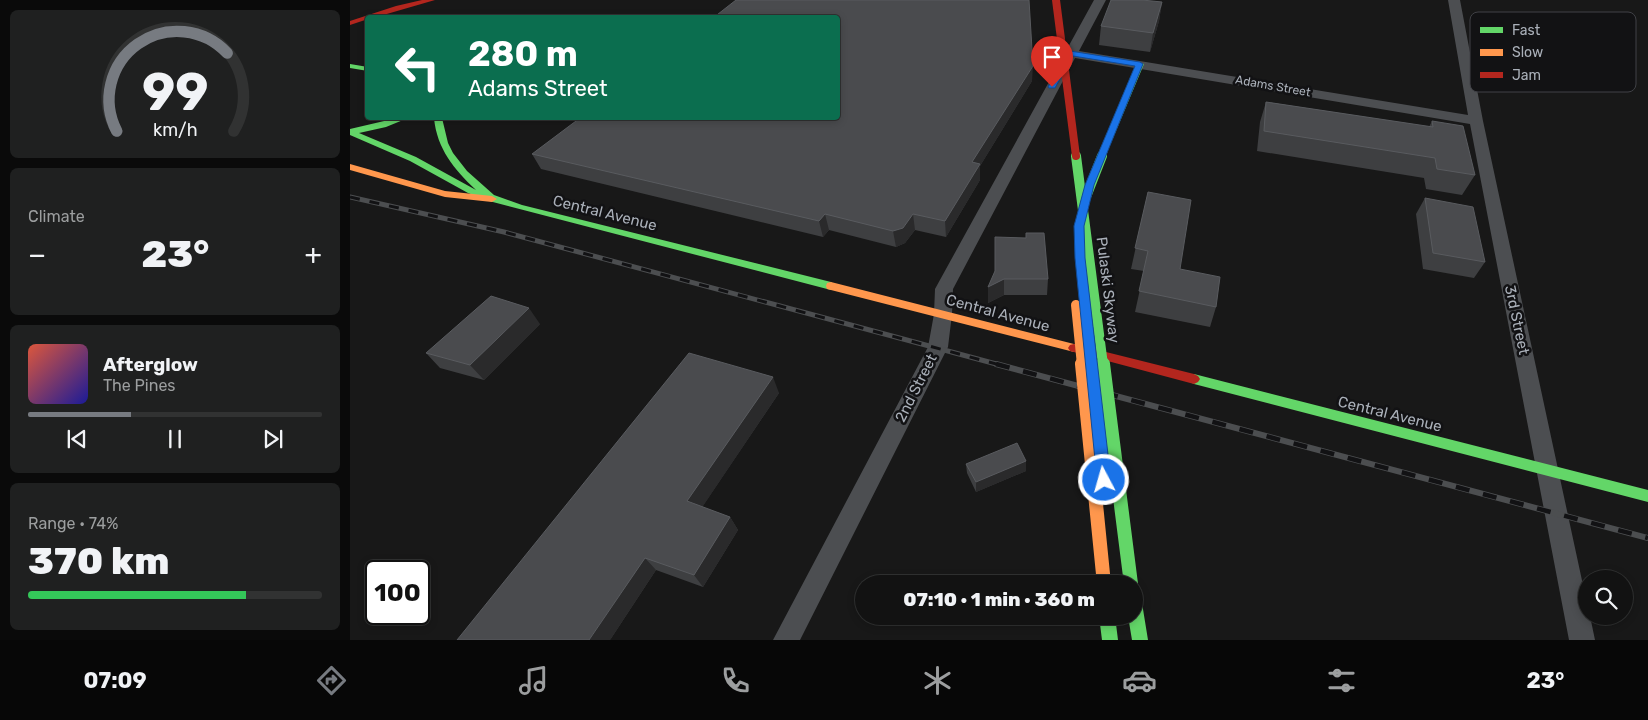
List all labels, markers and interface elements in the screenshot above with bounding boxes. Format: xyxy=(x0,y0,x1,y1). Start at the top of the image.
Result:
legend xyxy=(1470,12,1636,92)
text: Fast xyxy=(1512,22,1541,39)
text: 280 m xyxy=(468,33,578,75)
icon: left xyxy=(385,35,450,100)
pin xyxy=(1031,36,1073,87)
icon: arrive xyxy=(1038,43,1066,71)
text: Slow xyxy=(1512,44,1543,61)
text: 99 xyxy=(142,61,208,123)
text: Jam xyxy=(1512,67,1541,84)
street label: Adams Street xyxy=(1234,72,1312,100)
text: Adams Street xyxy=(468,75,608,102)
text: km/h xyxy=(153,119,197,140)
street label: Central Avenue xyxy=(551,191,659,235)
text: Climate xyxy=(28,207,85,226)
text: 23° xyxy=(142,231,209,277)
street label: Pulaski Skyway xyxy=(1093,236,1123,344)
text: − xyxy=(28,238,46,271)
text: + xyxy=(305,238,322,271)
street label: 3rd Street xyxy=(1501,284,1533,356)
street label: Central Avenue xyxy=(944,291,1052,335)
street label: 2nd Street xyxy=(891,351,941,425)
text: Afterglow xyxy=(103,353,198,376)
text: The Pines xyxy=(103,376,176,395)
street label: Central Avenue xyxy=(1336,392,1444,436)
icon: previous xyxy=(63,425,91,453)
icon: pause xyxy=(161,425,189,453)
icon: next xyxy=(259,425,287,453)
position arrow xyxy=(1077,453,1129,505)
text: Range · 74% xyxy=(28,514,118,533)
text: 370 km xyxy=(28,538,169,584)
speed limit sign: 100 xyxy=(365,560,430,625)
map controls xyxy=(1578,570,1633,625)
button: search xyxy=(1578,570,1633,625)
text: 07:10 · 1 min · 360 m xyxy=(903,588,1095,611)
icon: directions xyxy=(314,663,349,698)
icon: music xyxy=(516,663,551,698)
icon: phone xyxy=(718,663,753,698)
icon: climate xyxy=(920,663,955,698)
icon: car xyxy=(1122,663,1157,698)
icon: filters xyxy=(1324,663,1359,698)
text: 07:09 xyxy=(84,667,147,694)
text: 23° xyxy=(1527,667,1564,694)

